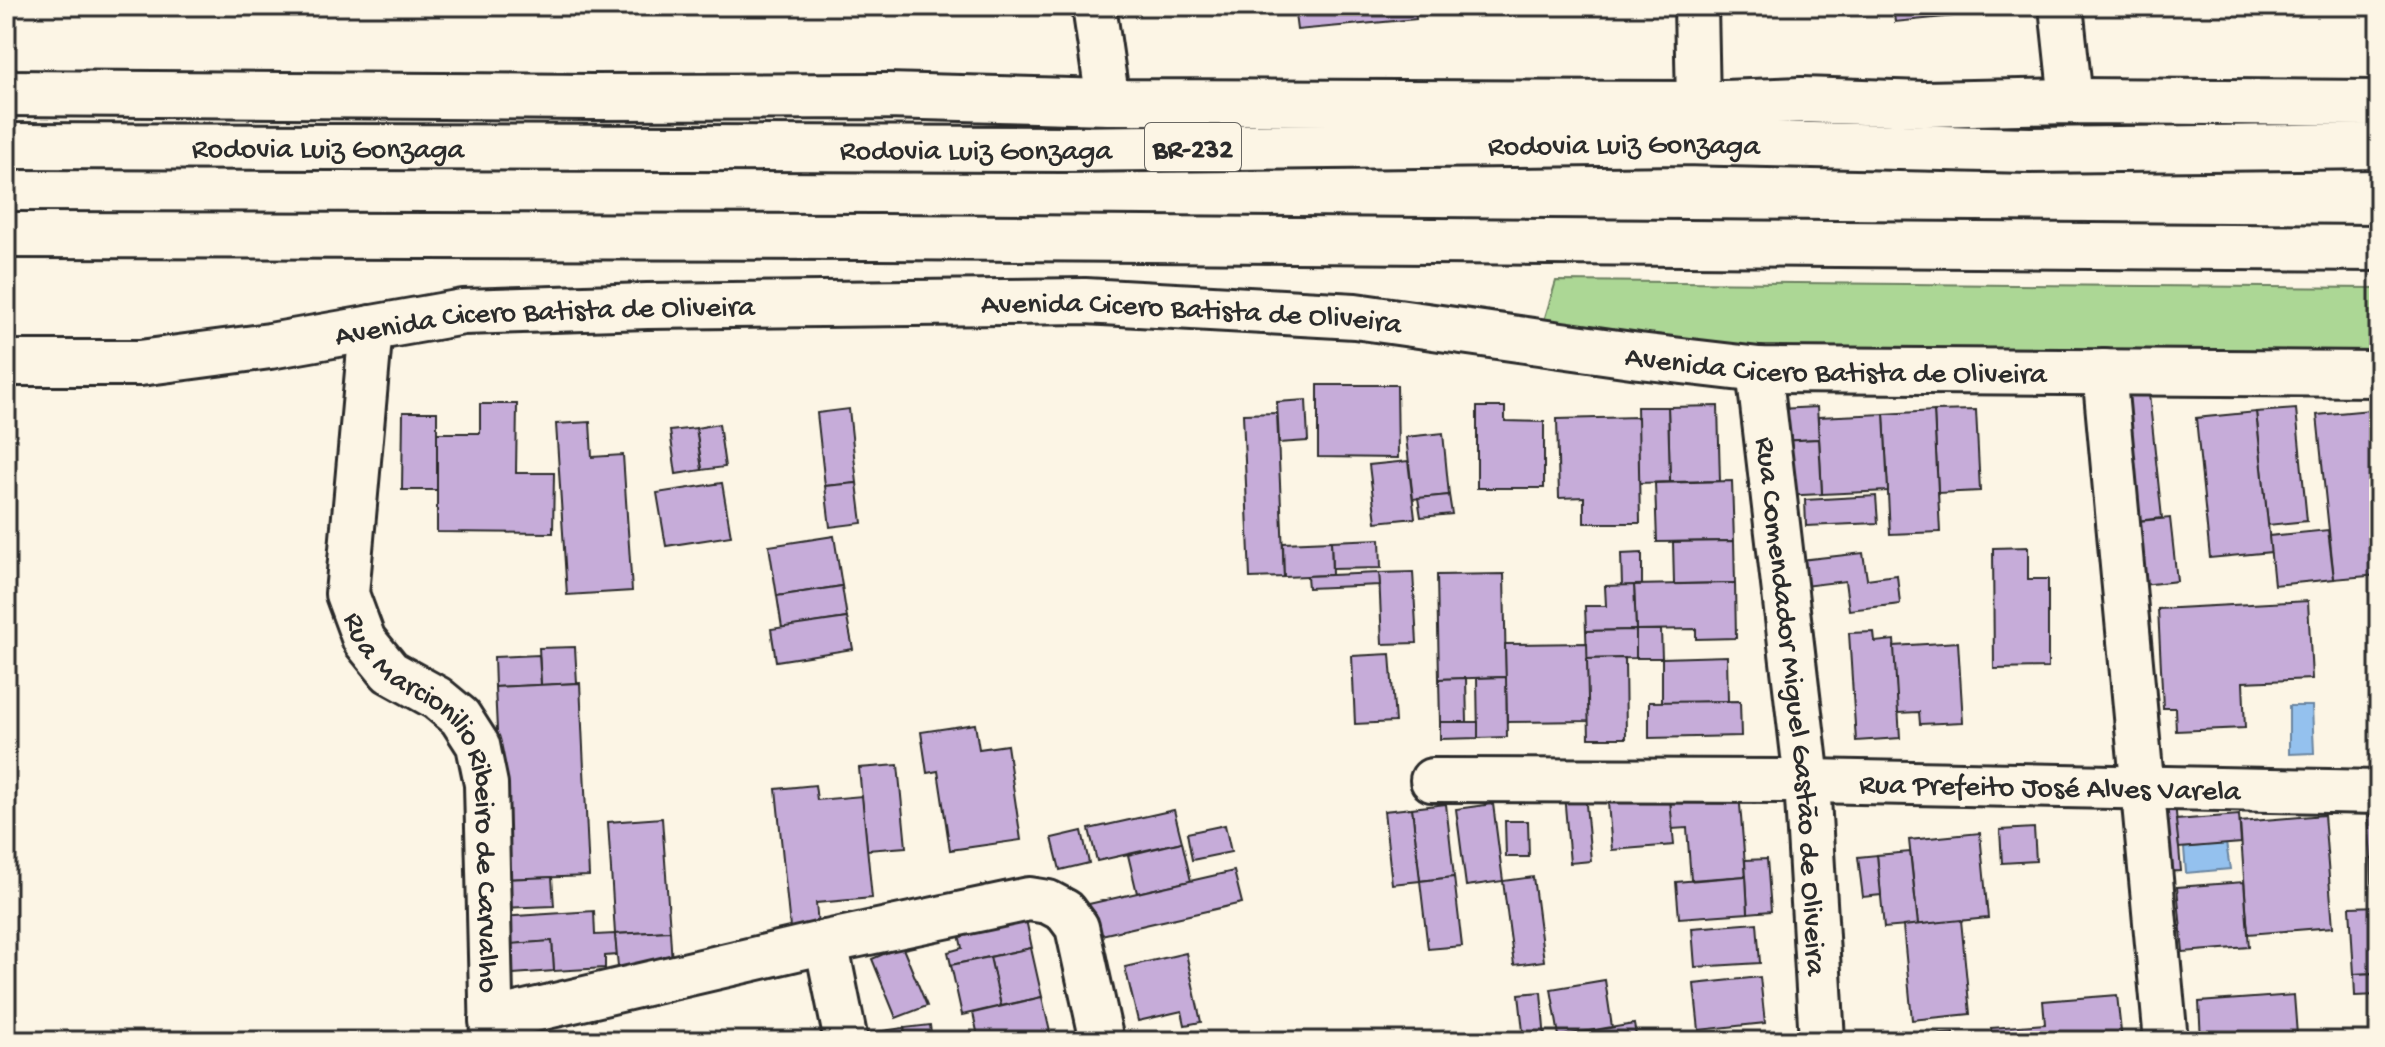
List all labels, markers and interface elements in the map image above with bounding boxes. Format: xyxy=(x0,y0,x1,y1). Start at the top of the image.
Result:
road number: BR-232 xyxy=(1145,123,1241,171)
street label: Rodovia Luiz Gonzaga xyxy=(1488,129,1762,166)
street label: Rodovia Luiz Gonzaga xyxy=(192,134,466,169)
street label: Rodovia Luiz Gonzaga xyxy=(840,135,1114,171)
street label: Avenida Cicero Batista de Oliveira xyxy=(981,288,1405,345)
street label: Avenida Cicero Batista de Oliveira xyxy=(333,292,756,356)
street label: Avenida Cicero Batista de Oliveira xyxy=(1623,341,2048,394)
street label: Rua Comendador Miguel Gastão de Oliveira xyxy=(1745,435,1831,978)
street label: Rua Marcionilio Ribeiro de Carvalho xyxy=(333,608,504,993)
street label: Rua Prefeito José Alves Varela xyxy=(1859,769,2242,811)

